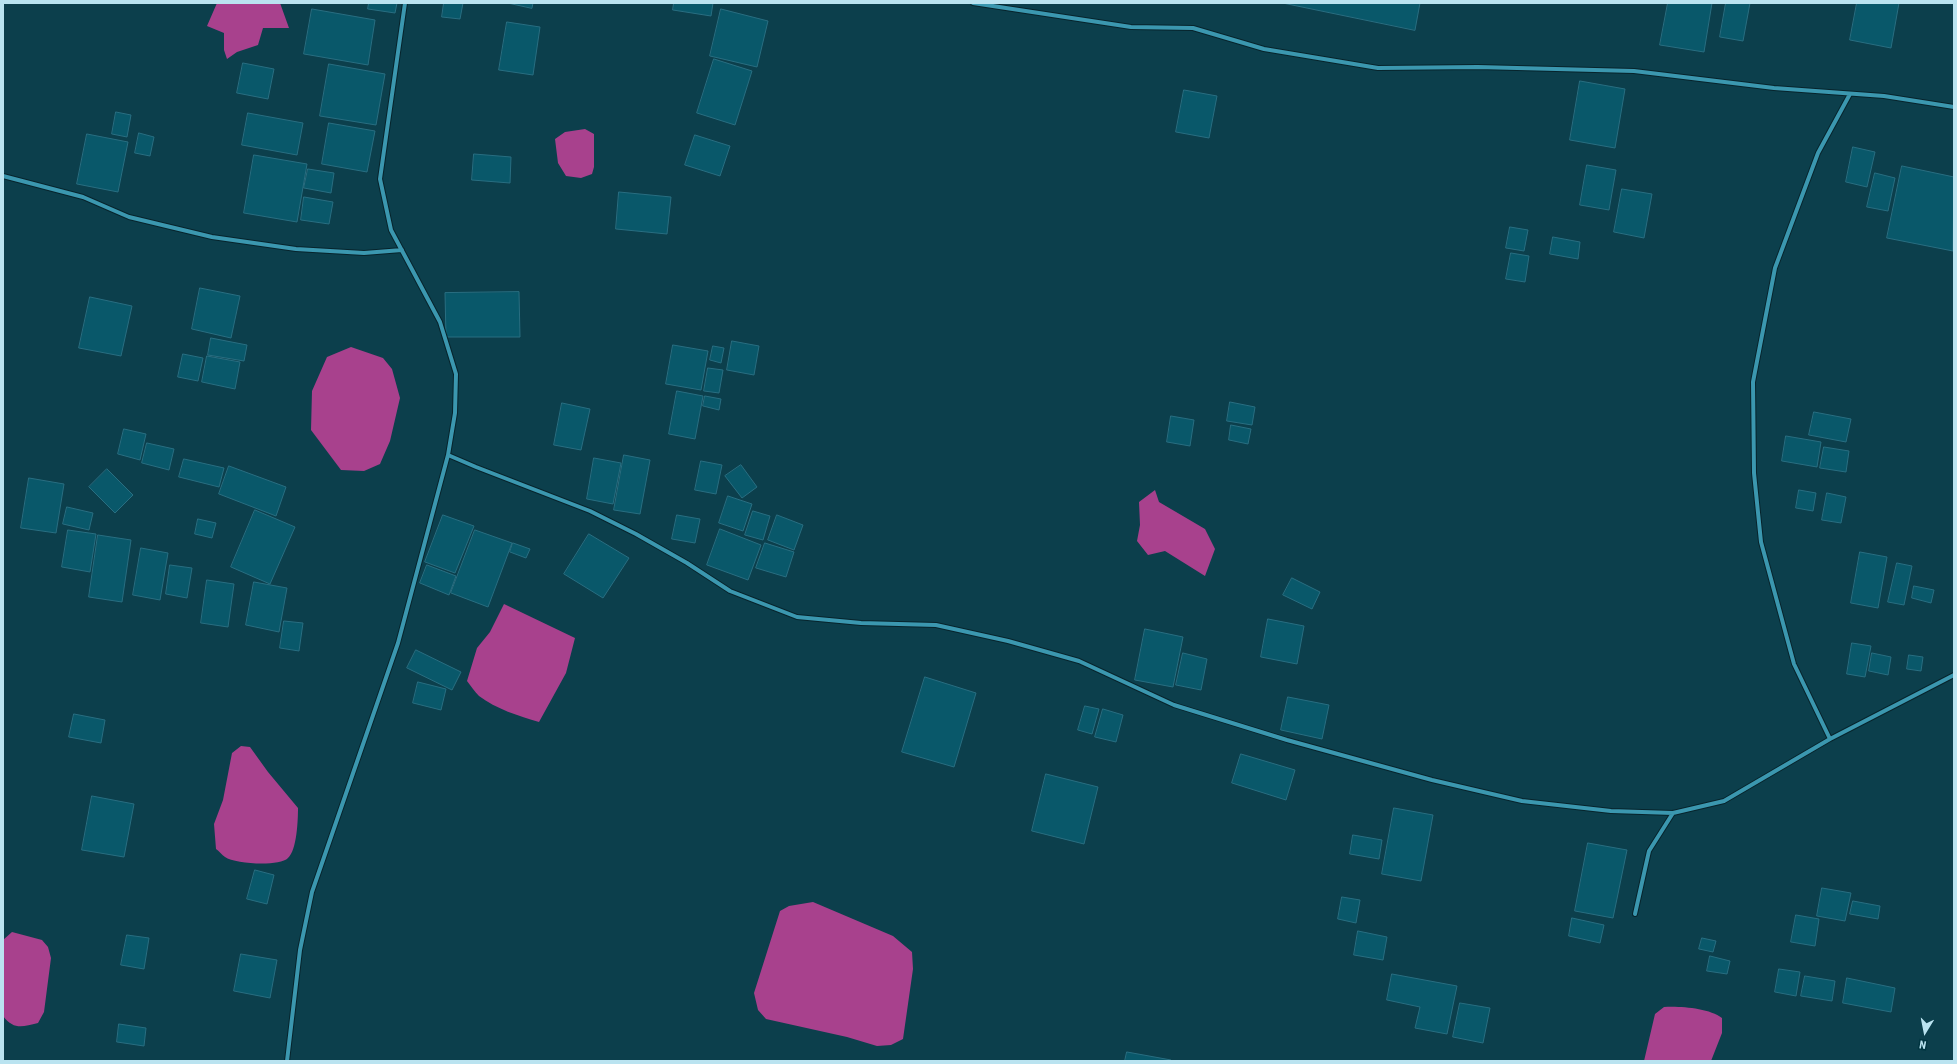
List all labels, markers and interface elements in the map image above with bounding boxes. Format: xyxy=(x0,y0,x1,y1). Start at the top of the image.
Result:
north arrow xyxy=(1905,1012,1945,1052)
text: N xyxy=(1918,1037,1927,1051)

